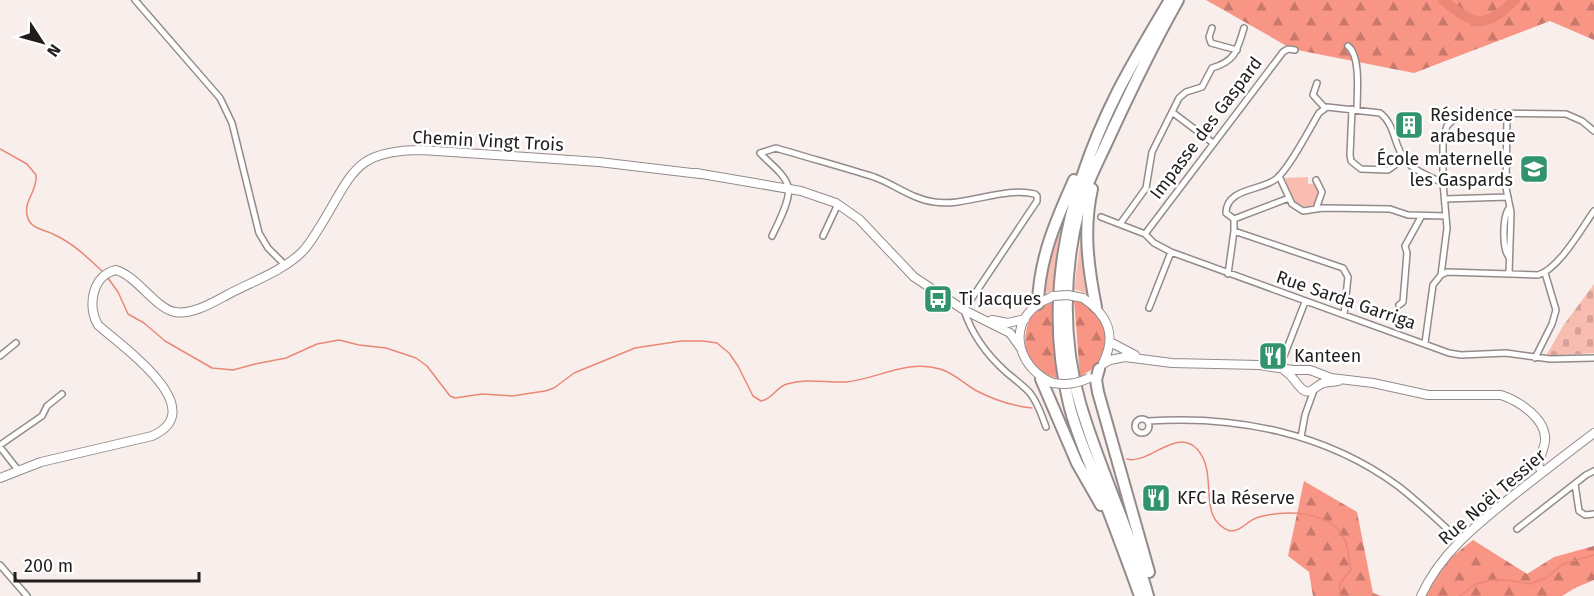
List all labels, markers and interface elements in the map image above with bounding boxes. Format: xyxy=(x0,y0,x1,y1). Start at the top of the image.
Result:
north arrow xyxy=(12,12,72,72)
text: N xyxy=(43,41,65,60)
street label: Impasse des Gaspard xyxy=(1145,52,1267,204)
place label: Résidence arabesque xyxy=(1430,104,1516,147)
building icon: Résidence arabesque xyxy=(1393,109,1425,141)
street label: Chemin Vingt Trois xyxy=(412,126,564,156)
place label: École maternelle les Gaspards xyxy=(1376,147,1513,191)
school or university icon: École maternelle les Gaspards xyxy=(1518,153,1550,185)
street label: Rue Sarda Garriga xyxy=(1273,266,1419,334)
bus stop icon: Ti Jacques xyxy=(922,283,954,315)
place label: Ti Jacques xyxy=(959,288,1041,310)
restaurant icon: Kanteen xyxy=(1257,340,1289,372)
place label: Kanteen xyxy=(1294,345,1361,367)
street label: Rue Noël Tessier xyxy=(1434,444,1550,550)
restaurant icon: KFC la Réserve xyxy=(1140,482,1172,514)
place label: KFC la Réserve xyxy=(1177,487,1295,509)
scale bar xyxy=(15,545,200,583)
text: 200 m xyxy=(24,555,73,577)

